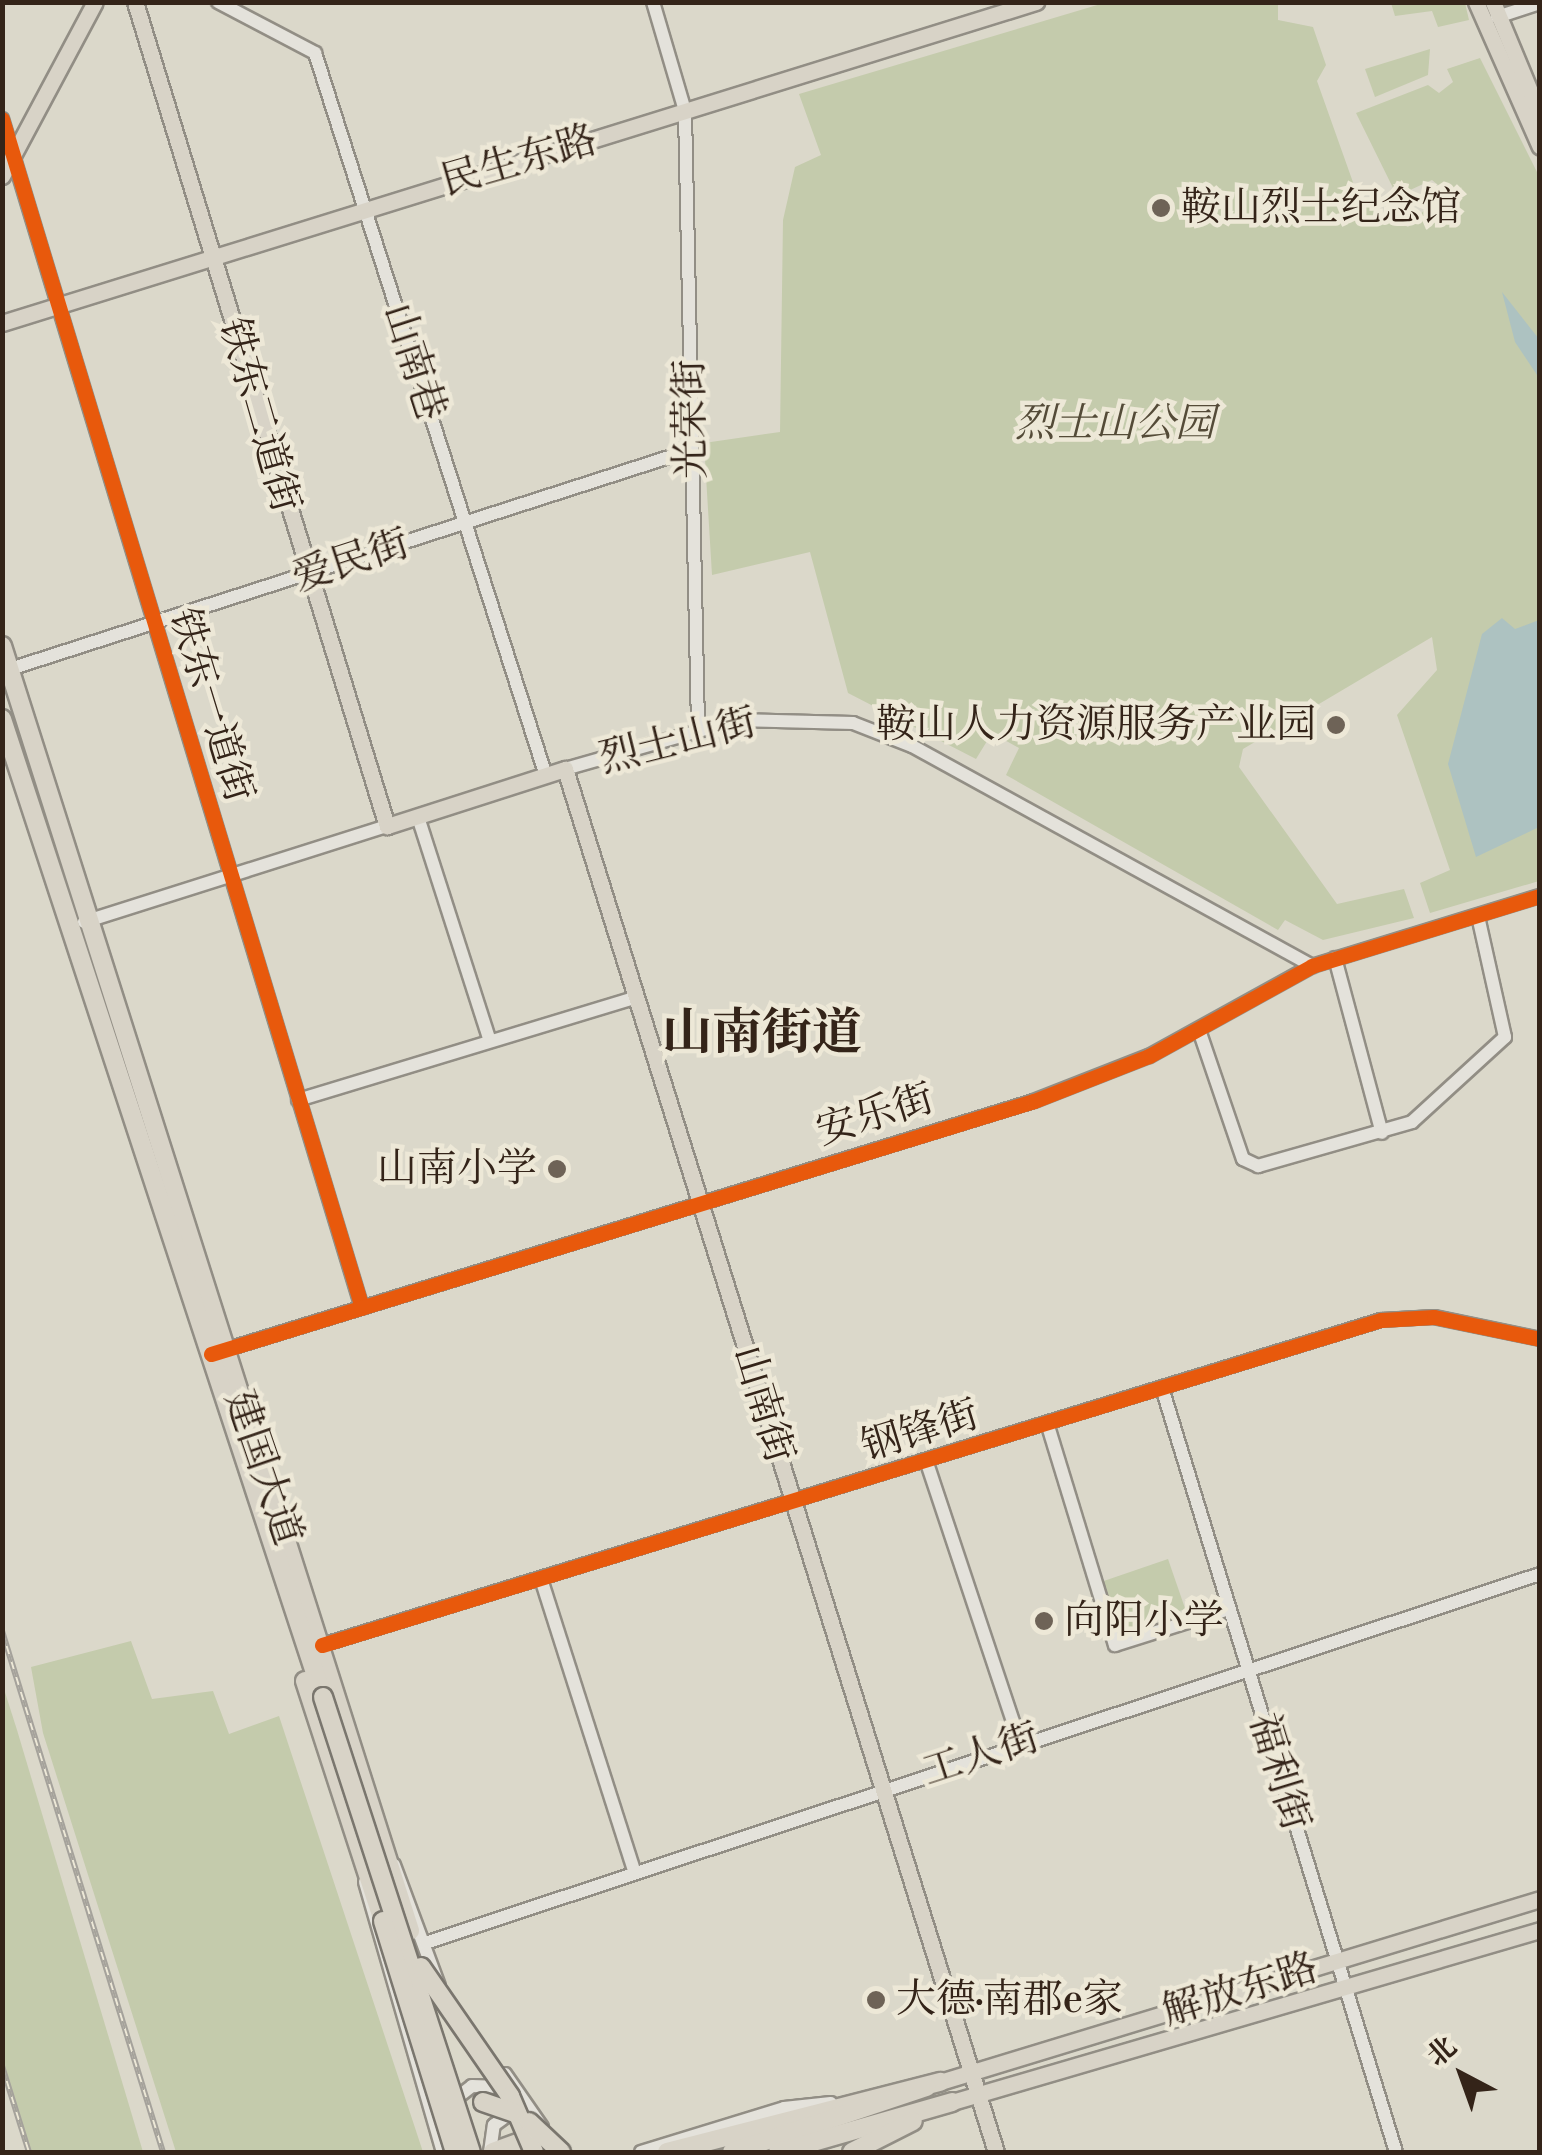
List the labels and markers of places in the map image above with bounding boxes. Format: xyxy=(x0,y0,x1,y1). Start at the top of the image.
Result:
place label: 鞍山烈士纪念馆 xyxy=(1181,184,1461,232)
marker: 鞍山烈士纪念馆 xyxy=(1150,197,1172,219)
place label: 鞍山人力资源服务产业园 xyxy=(876,701,1316,749)
marker: 鞍山人力资源服务产业园 xyxy=(1325,714,1347,736)
place label: 山南小学 xyxy=(377,1145,537,1193)
marker: 山南小学 xyxy=(546,1158,568,1180)
place label: 向阳小学 xyxy=(1064,1597,1224,1645)
marker: 向阳小学 xyxy=(1033,1610,1055,1632)
place label: 大德·南郡e家 xyxy=(896,1976,1123,2024)
marker: 大德·南郡e家 xyxy=(865,1989,887,2011)

